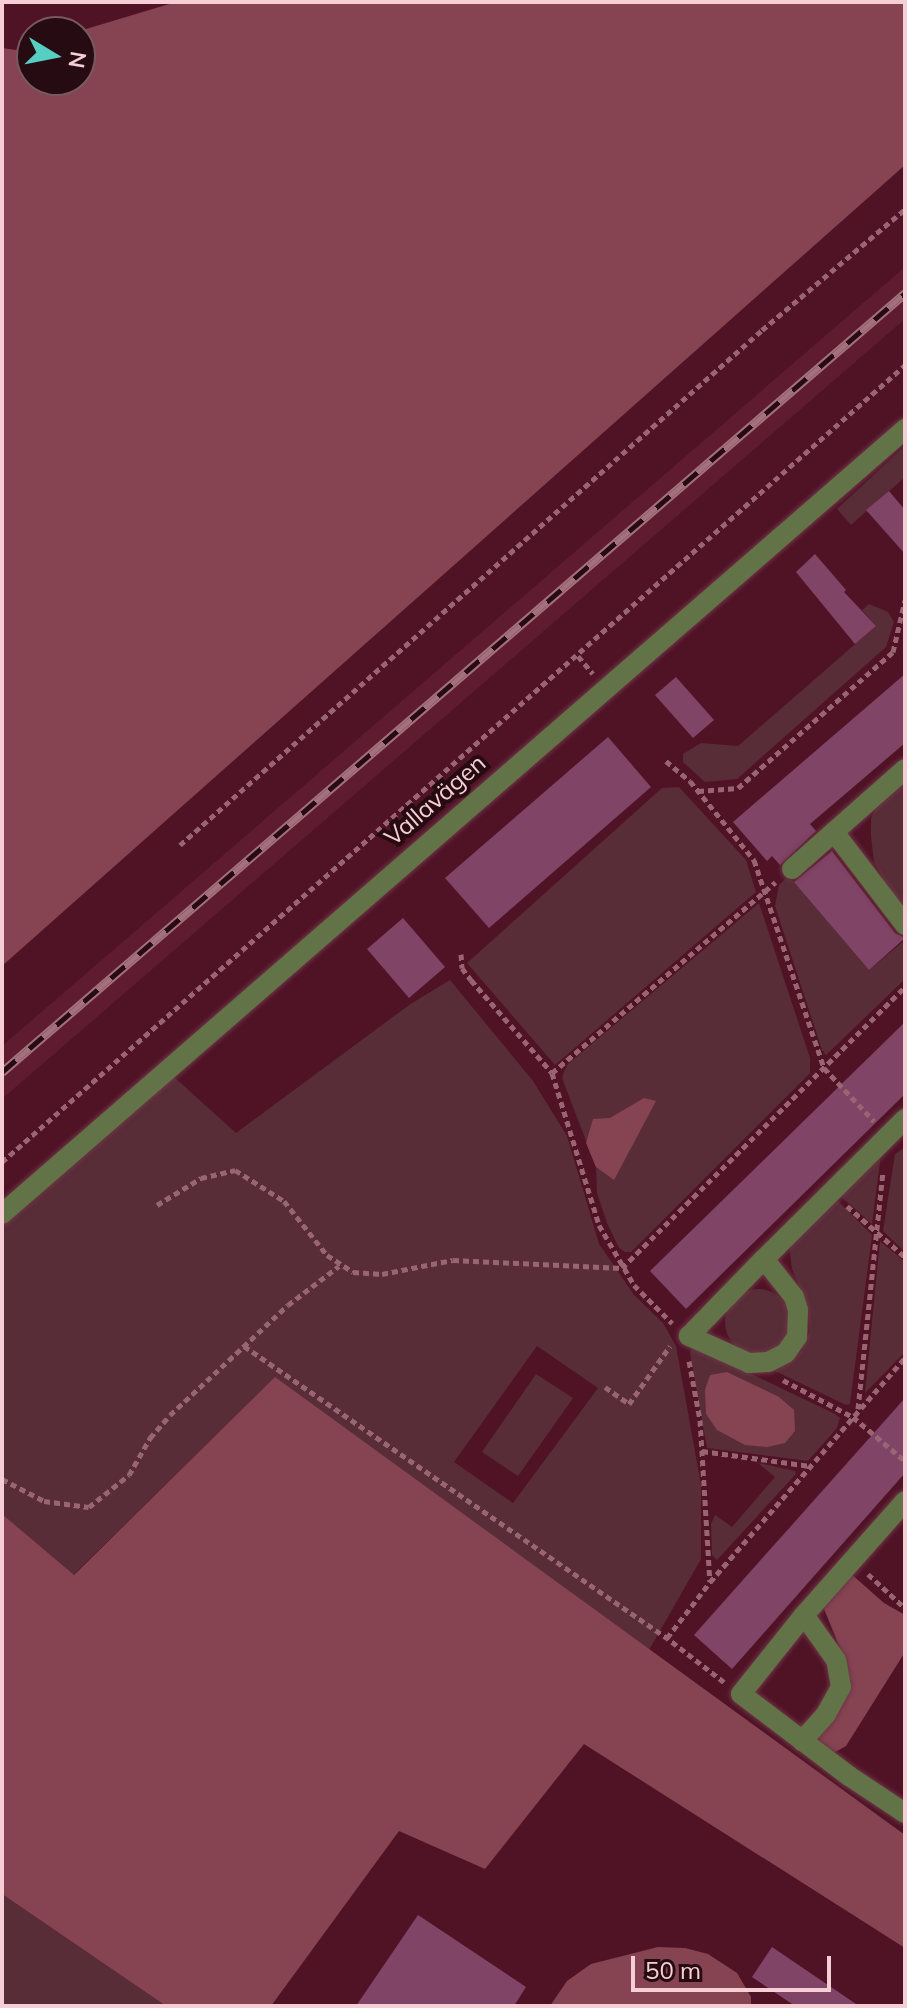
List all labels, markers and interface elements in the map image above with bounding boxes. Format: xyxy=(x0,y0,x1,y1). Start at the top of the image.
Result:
north arrow xyxy=(16,16,96,96)
text: N xyxy=(62,49,93,70)
street label: Vallavägen xyxy=(379,748,491,852)
scale bar xyxy=(635,1940,835,1990)
text: 50 m xyxy=(645,1955,701,1985)

